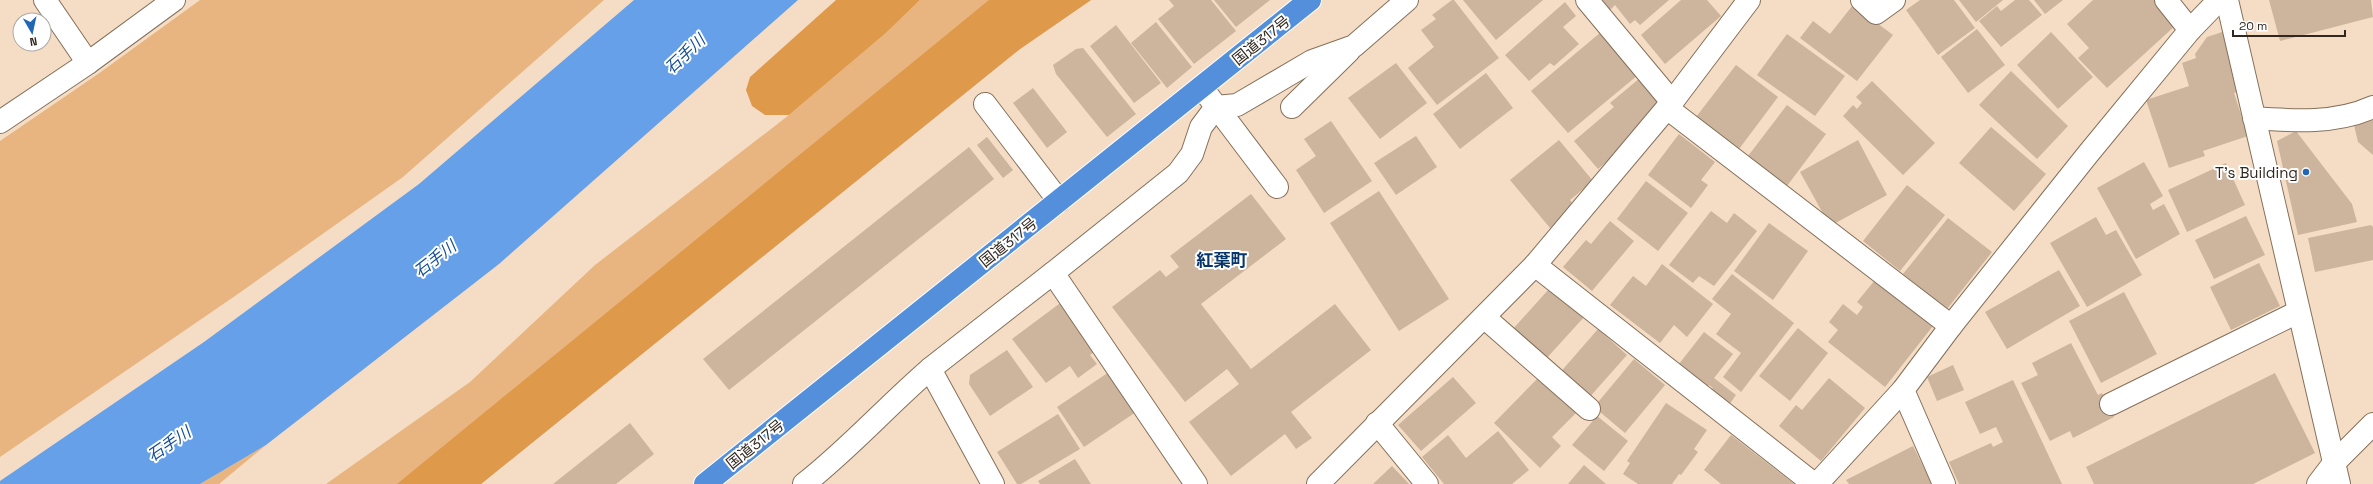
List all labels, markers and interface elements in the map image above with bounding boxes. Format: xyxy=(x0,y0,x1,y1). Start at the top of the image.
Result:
street label: 国道317号 xyxy=(1228,11,1294,69)
north arrow xyxy=(12,12,52,52)
scale bar xyxy=(2233,12,2345,38)
text: 20 m xyxy=(2239,18,2267,34)
water label: 石手川 xyxy=(660,29,711,78)
text: N xyxy=(29,34,38,49)
place label: T's Building xyxy=(2215,163,2298,182)
marker: T's Building xyxy=(2301,167,2311,177)
street label: 国道317号 xyxy=(975,213,1041,271)
water label: 石手川 xyxy=(410,235,462,282)
district label: 紅葉町 xyxy=(1197,249,1248,271)
street label: 国道317号 xyxy=(722,415,788,473)
water label: 石手川 xyxy=(143,421,196,466)

